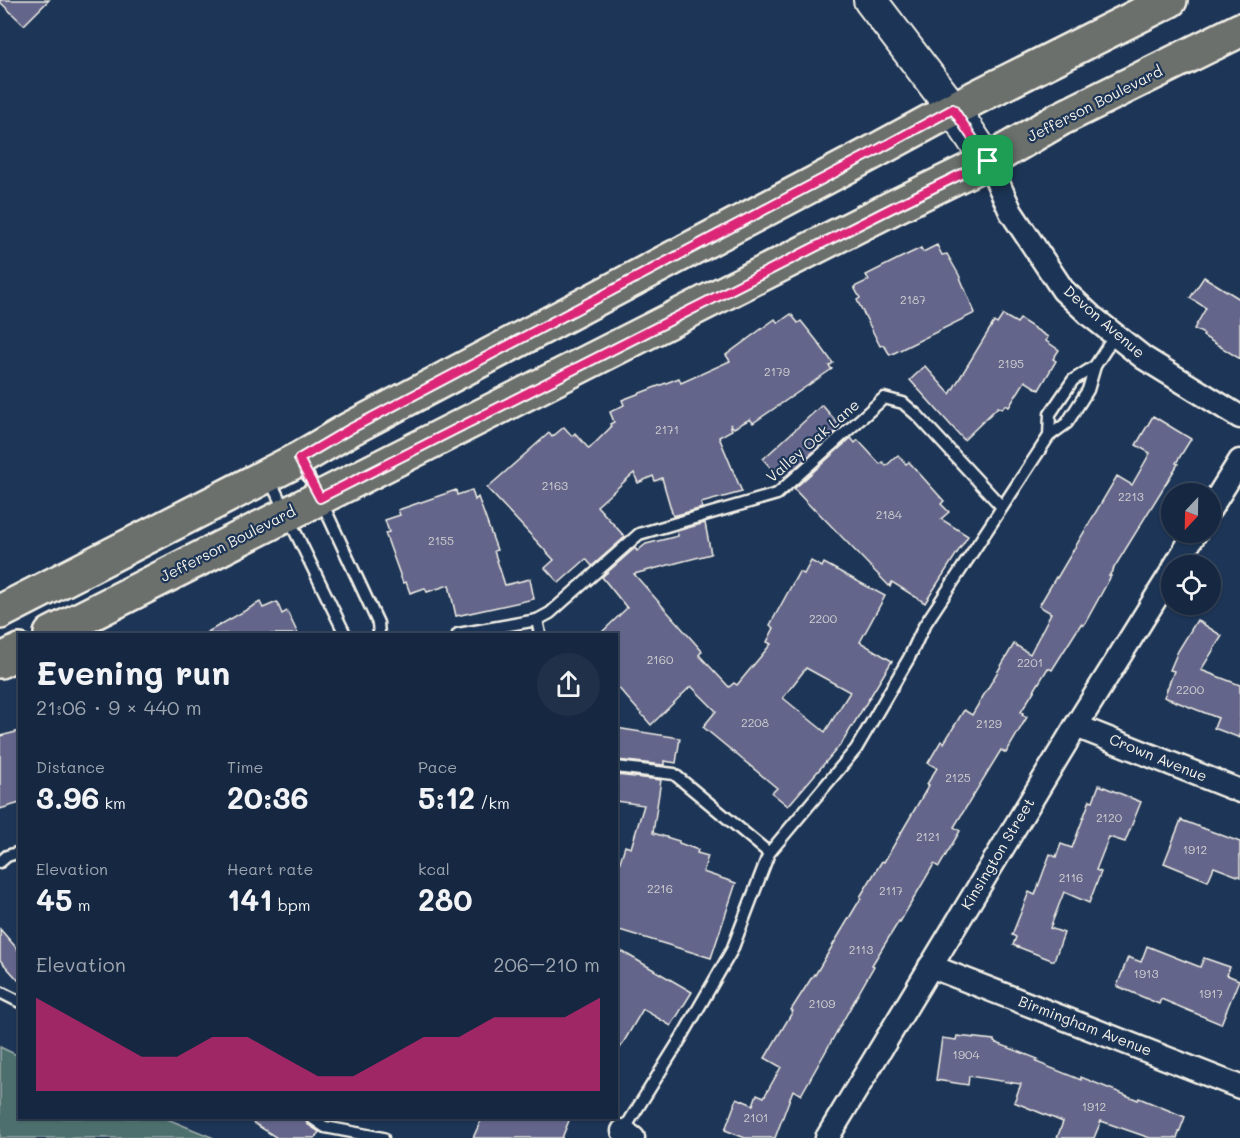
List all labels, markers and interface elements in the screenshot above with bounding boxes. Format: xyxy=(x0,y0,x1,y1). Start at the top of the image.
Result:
street label: Jefferson Boulevard xyxy=(1024,60,1166,146)
pin xyxy=(962,135,1013,186)
icon: arrive xyxy=(971,144,1004,177)
street label: Devon Avenue xyxy=(1060,280,1149,362)
house number: 2187 xyxy=(900,291,926,307)
house number: 2195 xyxy=(998,355,1024,371)
house number: 2179 xyxy=(764,363,790,379)
street label: Valley Oak Lane xyxy=(762,394,863,486)
house number: 2171 xyxy=(655,421,679,437)
house number: 2163 xyxy=(542,477,568,493)
north arrow xyxy=(1161,483,1221,543)
map controls xyxy=(1161,483,1221,615)
house number: 2213 xyxy=(1118,488,1144,504)
street label: Jefferson Boulevard xyxy=(157,500,299,586)
house number: 2184 xyxy=(876,506,902,522)
house number: 2155 xyxy=(428,532,454,548)
button: locate xyxy=(1161,555,1221,615)
house number: 2200 xyxy=(809,610,838,626)
text: Evening run xyxy=(36,650,230,693)
house number: 2160 xyxy=(647,651,674,667)
button: share xyxy=(537,653,600,716)
house number: 2201 xyxy=(1017,654,1043,670)
house number: 2200 xyxy=(1176,681,1205,697)
text: 21:06 · 9 × 440 m xyxy=(36,694,202,720)
house number: 2208 xyxy=(741,714,769,730)
house number: 2129 xyxy=(976,715,1002,731)
street label: Crown Avenue xyxy=(1107,728,1210,786)
text: Distance xyxy=(36,756,105,777)
text: Time xyxy=(227,756,263,777)
text: Pace xyxy=(418,756,457,777)
house number: 2125 xyxy=(945,769,971,785)
text: 3.96 xyxy=(36,777,99,817)
text: 20:36 xyxy=(227,777,309,817)
text: 5:12 xyxy=(418,777,475,817)
text: km xyxy=(99,792,126,813)
text: /km xyxy=(475,792,510,813)
street label: Kinsington Street xyxy=(956,794,1038,913)
house number: 2120 xyxy=(1096,809,1123,825)
house number: 2121 xyxy=(916,828,940,844)
house number: 1912 xyxy=(1183,841,1207,857)
text: Elevation xyxy=(36,858,108,879)
text: Heart rate xyxy=(227,858,313,879)
text: kcal xyxy=(418,858,450,879)
house number: 2116 xyxy=(1059,869,1083,885)
text: 45 xyxy=(36,879,73,919)
text: 141 xyxy=(227,879,273,919)
text: 280 xyxy=(418,879,473,919)
house number: 2216 xyxy=(647,880,673,896)
house number: 2117 xyxy=(879,882,903,898)
text: m xyxy=(73,894,90,915)
text: bpm xyxy=(273,894,311,915)
house number: 2113 xyxy=(849,941,873,957)
text: Elevation xyxy=(36,951,126,977)
text: 206–210 m xyxy=(493,951,600,977)
house number: 1913 xyxy=(1134,965,1158,981)
house number: 1917 xyxy=(1199,985,1224,1001)
street label: Birmingham Avenue xyxy=(1016,990,1155,1060)
house number: 2109 xyxy=(809,995,835,1011)
house number: 1904 xyxy=(953,1046,979,1062)
house number: 1912 xyxy=(1082,1098,1106,1114)
house number: 2101 xyxy=(744,1109,768,1125)

